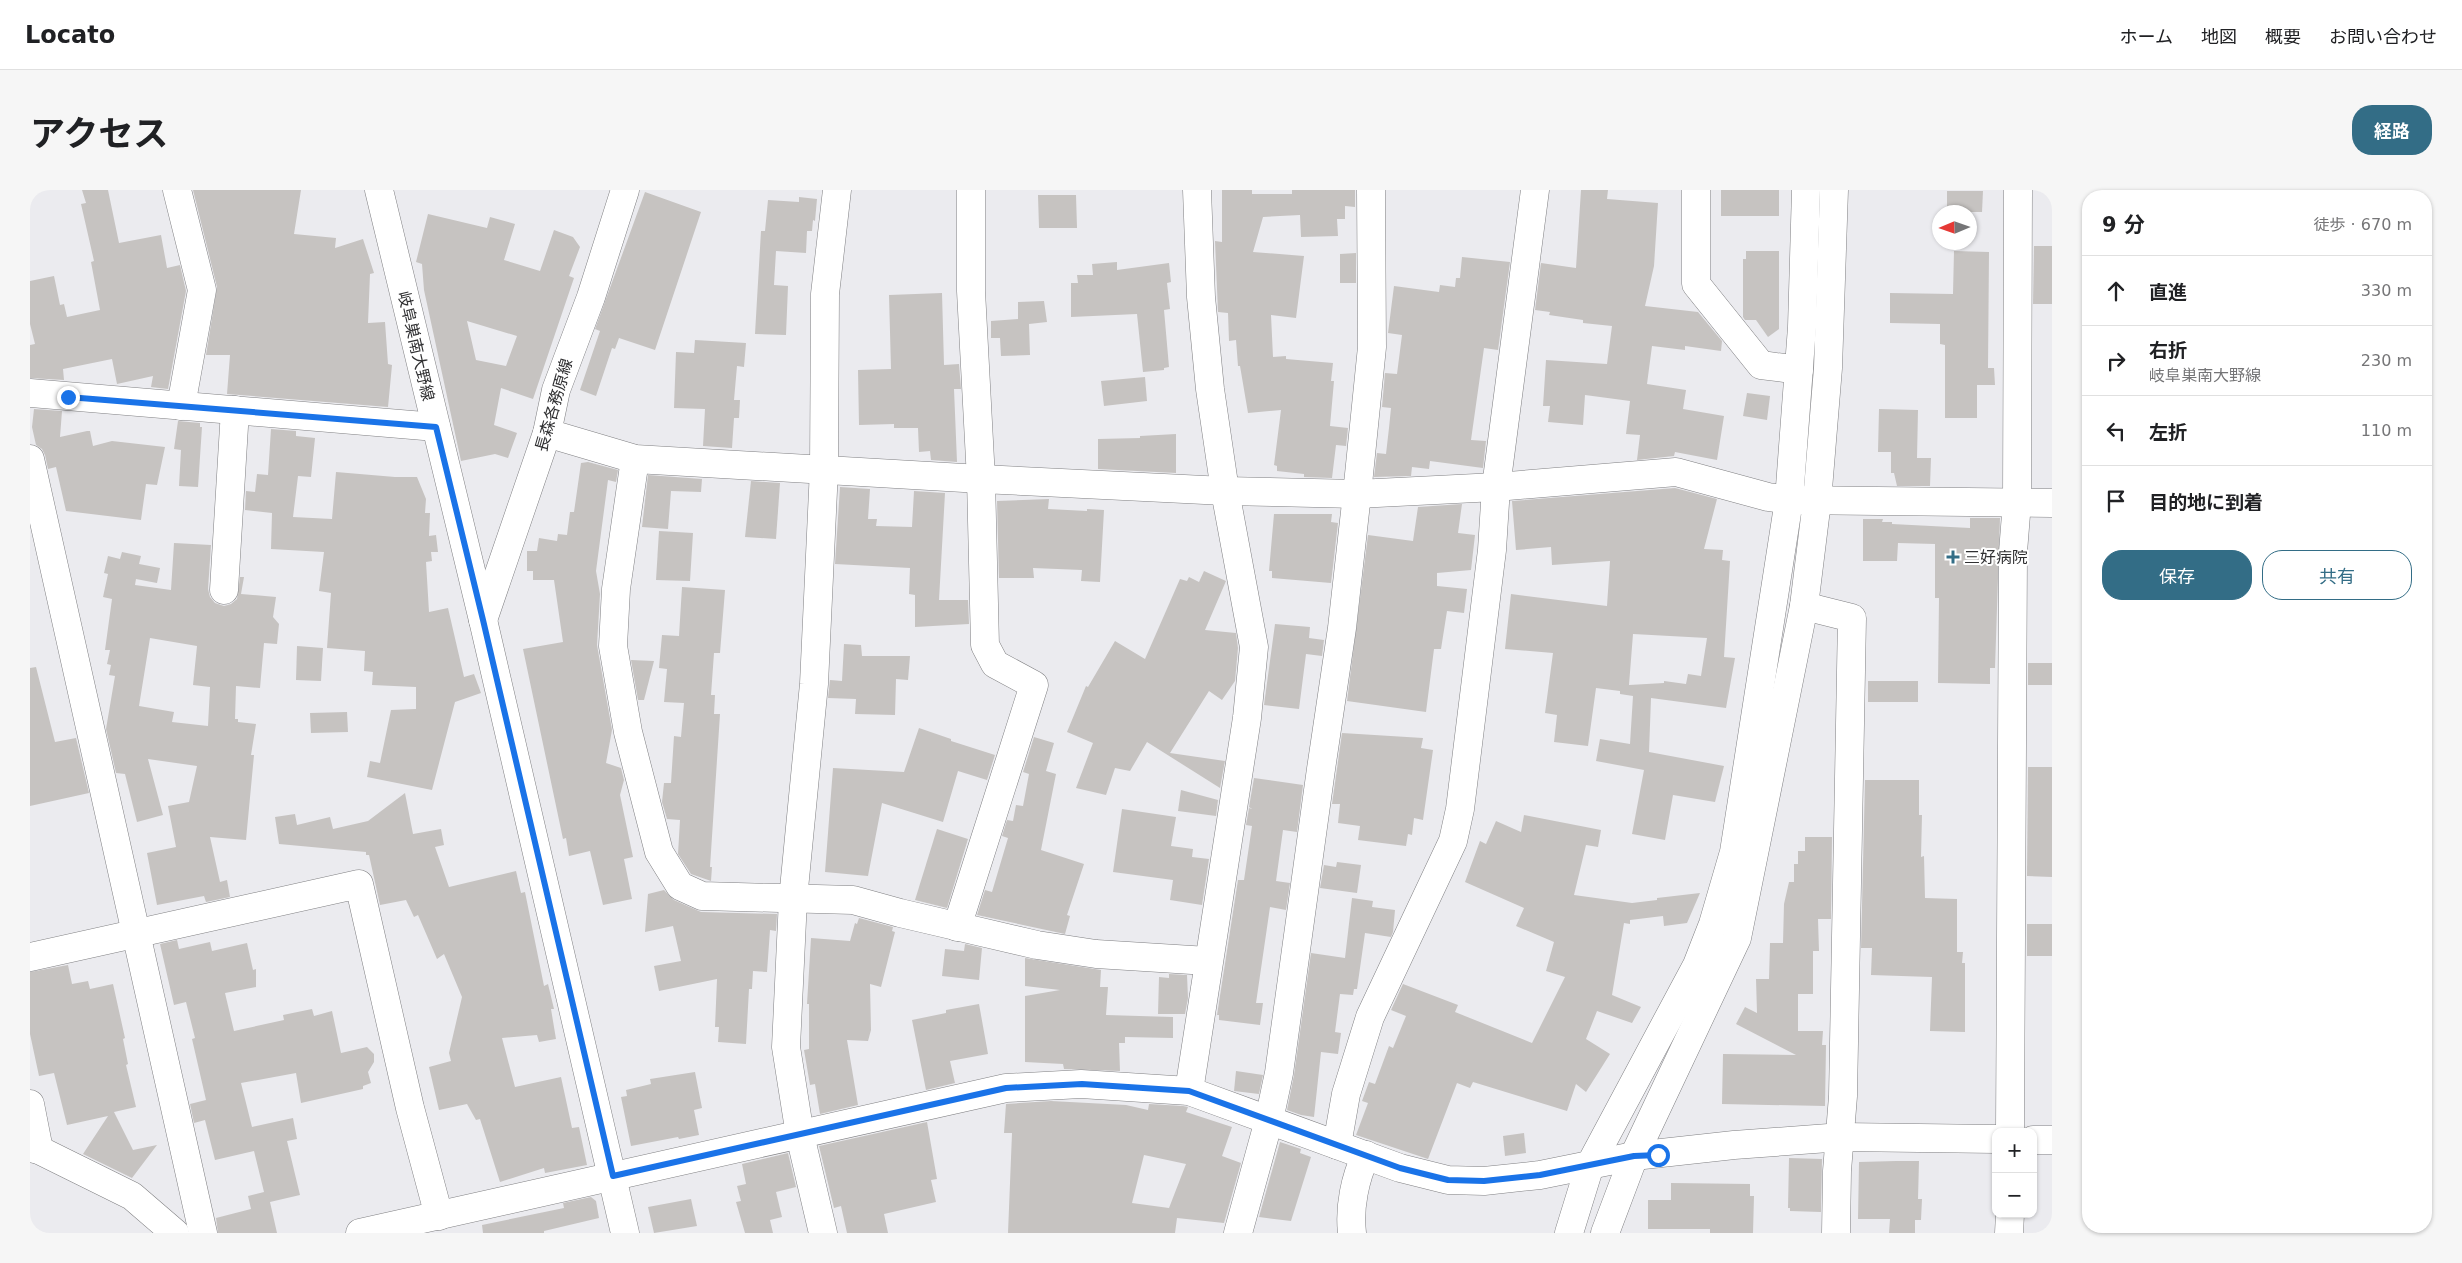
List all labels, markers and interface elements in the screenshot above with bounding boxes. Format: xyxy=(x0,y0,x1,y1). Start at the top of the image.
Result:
text: Locato xyxy=(25,21,115,49)
text: ホーム xyxy=(2120,26,2173,47)
text: 地図 xyxy=(2201,26,2237,47)
text: 概要 xyxy=(2265,26,2301,47)
text: お問い合わせ xyxy=(2329,26,2437,47)
button: 経路 xyxy=(2352,105,2432,155)
text: アクセス xyxy=(30,114,168,154)
north arrow xyxy=(1932,205,1977,250)
text: 9 分 xyxy=(2102,213,2145,237)
text: 徒歩 · 670 m xyxy=(2314,215,2412,234)
icon: ahead xyxy=(2102,277,2130,305)
text: 直進 xyxy=(2149,281,2187,303)
text: 330 m xyxy=(2361,281,2412,300)
street label: 岐阜巣南大野線 xyxy=(394,289,438,403)
text: 右折 xyxy=(2149,339,2187,361)
icon: right xyxy=(2102,347,2130,375)
text: 230 m xyxy=(2361,351,2412,370)
street label: 長森各務原線 xyxy=(532,356,576,454)
text: 岐阜巣南大野線 xyxy=(2149,366,2261,385)
route end xyxy=(57,386,80,409)
icon: left xyxy=(2102,417,2130,445)
text: 左折 xyxy=(2149,421,2187,443)
text: 110 m xyxy=(2361,421,2412,440)
icon: arrive xyxy=(2102,487,2130,515)
text: 目的地に到着 xyxy=(2149,491,2263,513)
place label: 三好病院 xyxy=(1964,548,2028,567)
marker: 三好病院 xyxy=(1946,550,1960,564)
button: 保存 xyxy=(2102,550,2252,600)
button: 共有 xyxy=(2262,550,2412,600)
map controls xyxy=(1992,1128,2037,1218)
button: + xyxy=(1992,1128,2037,1173)
route start xyxy=(1647,1144,1670,1167)
button: − xyxy=(1992,1173,2037,1218)

